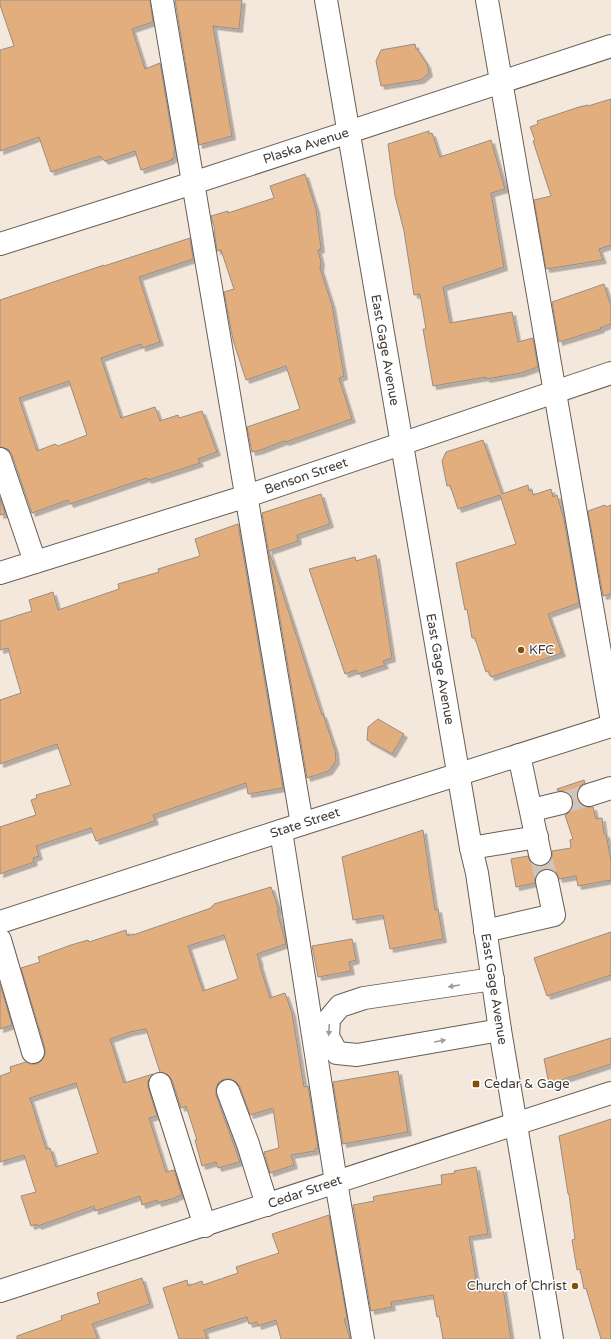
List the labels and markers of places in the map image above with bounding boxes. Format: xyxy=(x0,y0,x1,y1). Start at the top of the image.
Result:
place label: KFC xyxy=(529,642,554,658)
marker: KFC xyxy=(516,645,526,655)
place label: Cedar & Gage xyxy=(484,1076,570,1092)
marker: Cedar & Gage xyxy=(471,1079,481,1089)
place label: Church of Christ xyxy=(467,1278,567,1294)
marker: Church of Christ xyxy=(570,1281,580,1291)

